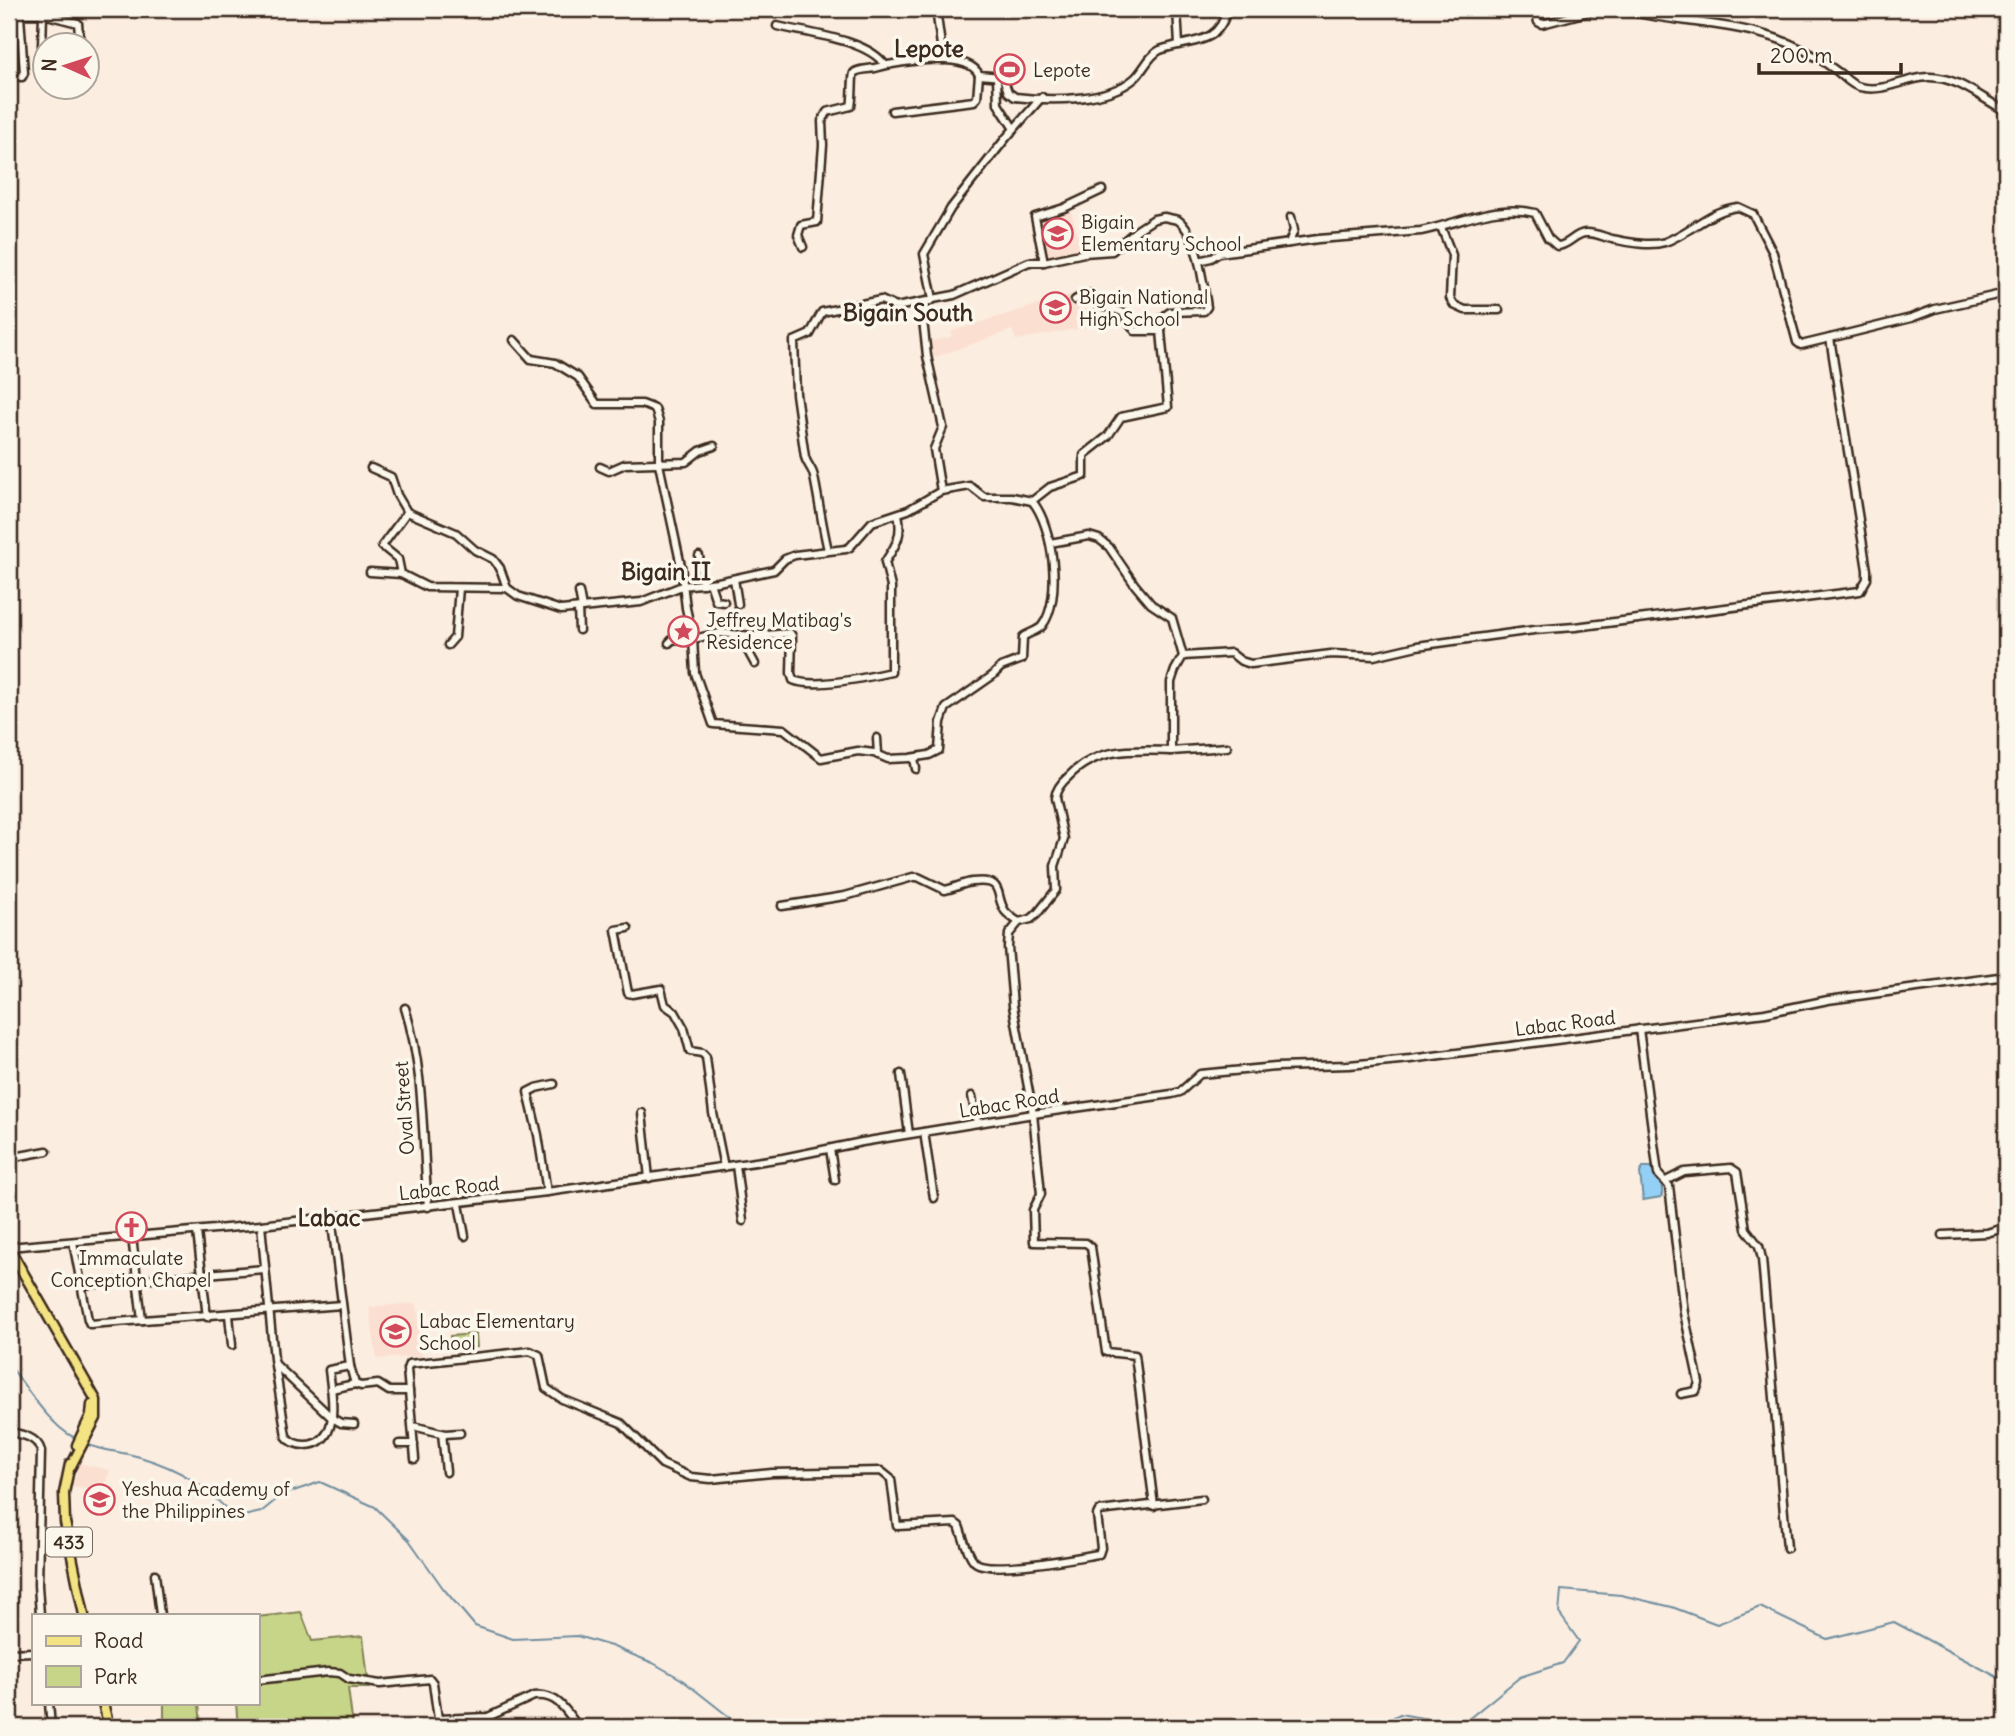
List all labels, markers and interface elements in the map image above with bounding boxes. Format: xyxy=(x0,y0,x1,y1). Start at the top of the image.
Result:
north arrow xyxy=(32,32,102,102)
scale bar xyxy=(1759,32,1901,76)
district label: Lepote xyxy=(894,34,964,63)
text: 200 m xyxy=(1770,42,1833,69)
sports icon: Lepote xyxy=(993,53,1027,87)
text: N xyxy=(37,58,61,72)
place label: Lepote xyxy=(1033,58,1091,82)
place label: Bigain Elementary School xyxy=(1081,210,1242,256)
school or university icon: Bigain Elementary School xyxy=(1041,216,1075,250)
place label: Bigain National High School xyxy=(1079,285,1208,331)
school or university icon: Bigain National High School xyxy=(1039,291,1073,325)
district label: Bigain South xyxy=(843,298,973,327)
district label: Bigain II xyxy=(621,557,711,586)
place label: Jeffrey Matibag's Residence xyxy=(706,608,852,654)
place icon: Jeffrey Matibag's Residence xyxy=(666,614,700,648)
street label: Labac Road xyxy=(1513,1005,1617,1041)
street label: Oval Street xyxy=(389,1060,419,1156)
street label: Labac Road xyxy=(957,1083,1061,1123)
street label: Labac Road xyxy=(397,1171,501,1205)
district label: Labac xyxy=(298,1203,361,1232)
church icon: Immaculate Conception Chapel xyxy=(114,1210,148,1244)
place label: Immaculate Conception Chapel xyxy=(51,1246,211,1292)
place label: Labac Elementary School xyxy=(419,1309,575,1355)
school or university icon: Labac Elementary School xyxy=(379,1315,413,1349)
place label: Yeshua Academy of the Philippines xyxy=(122,1477,290,1523)
school or university icon: Yeshua Academy of the Philippines xyxy=(82,1483,116,1517)
road number: 433 xyxy=(46,1527,92,1556)
legend xyxy=(32,1614,259,1704)
text: Road xyxy=(94,1627,143,1654)
text: Park xyxy=(94,1663,137,1690)

